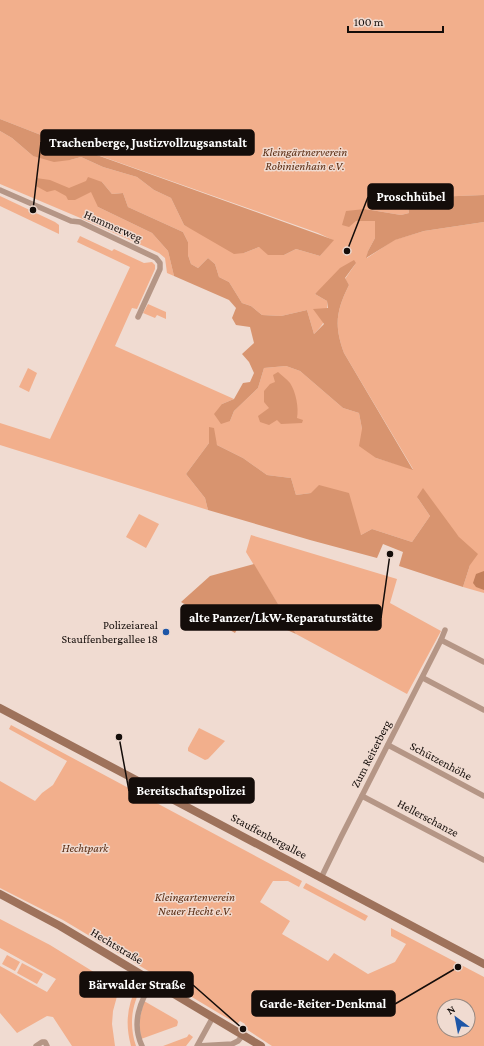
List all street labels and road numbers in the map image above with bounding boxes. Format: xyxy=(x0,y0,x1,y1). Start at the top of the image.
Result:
street label: Hammerweg xyxy=(82,207,144,245)
street label: Zum Reiterberg xyxy=(348,718,394,790)
street label: Schützenhöhe xyxy=(408,739,474,783)
street label: Hellerschanze xyxy=(395,796,461,840)
street label: Stauffenbergallee xyxy=(229,810,309,862)
street label: Hechtstraße xyxy=(88,925,146,967)

